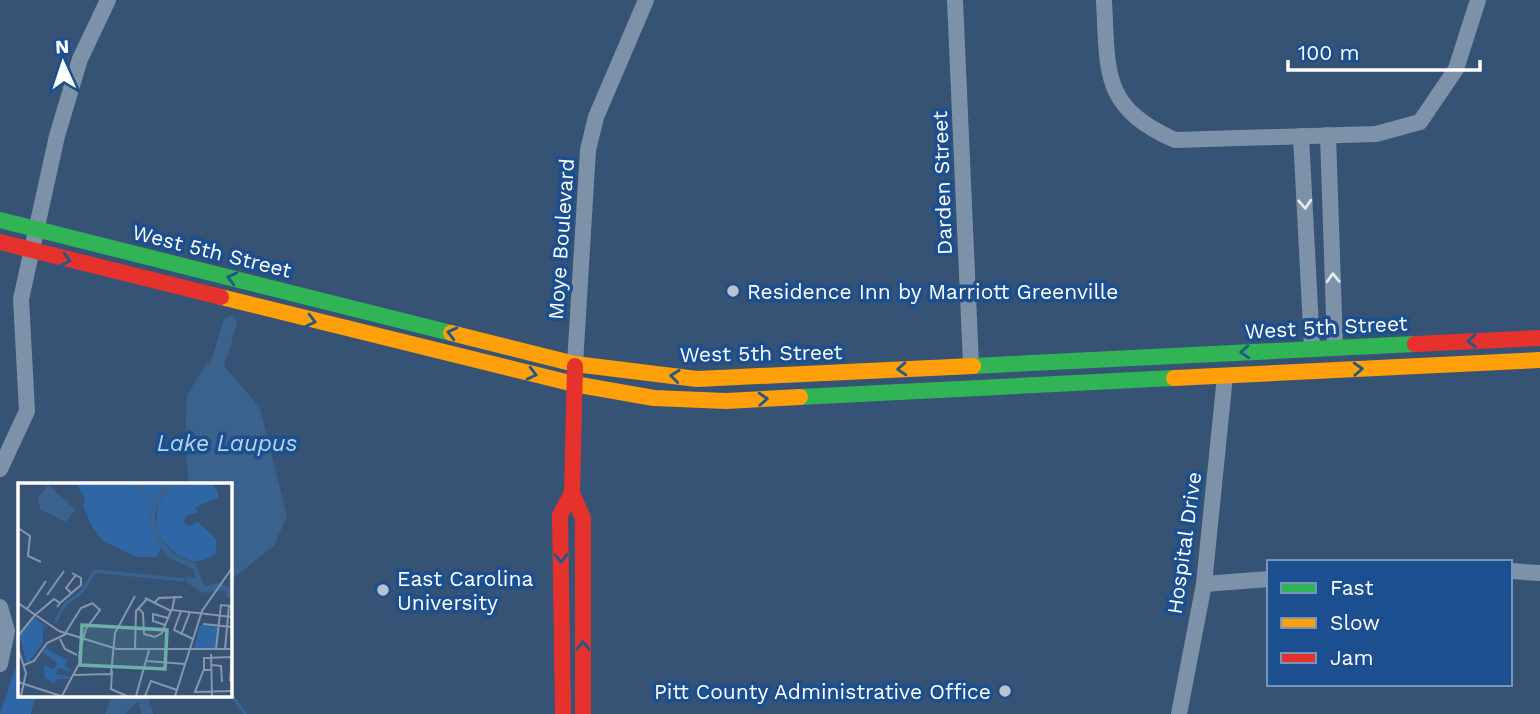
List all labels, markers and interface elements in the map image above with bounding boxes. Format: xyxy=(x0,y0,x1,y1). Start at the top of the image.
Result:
north arrow xyxy=(28,28,98,98)
scale bar xyxy=(1288,28,1480,72)
text: N xyxy=(54,35,70,58)
text: 100 m xyxy=(1298,40,1360,65)
street label: Darden Street xyxy=(927,110,957,255)
street label: Moye Boulevard xyxy=(543,158,579,320)
one-way arrow xyxy=(1297,198,1312,209)
street label: West 5th Street xyxy=(130,219,294,283)
one-way arrow xyxy=(60,252,72,266)
one-way arrow xyxy=(226,272,238,286)
one-way arrow xyxy=(1325,272,1341,283)
place label: Residence Inn by Marriott Greenville xyxy=(747,279,1118,304)
marker: Residence Inn by Marriott Greenville xyxy=(725,283,741,299)
street label: West 5th Street xyxy=(1244,310,1408,344)
one-way arrow xyxy=(305,312,317,327)
one-way arrow xyxy=(447,327,459,341)
one-way arrow xyxy=(1466,334,1477,349)
street label: West 5th Street xyxy=(679,339,843,367)
one-way arrow xyxy=(1239,344,1250,359)
one-way arrow xyxy=(897,361,908,376)
one-way arrow xyxy=(1352,362,1363,377)
one-way arrow xyxy=(526,366,538,380)
one-way arrow xyxy=(670,368,681,383)
one-way arrow xyxy=(758,392,769,407)
water label: Lake Laupus xyxy=(157,430,298,457)
street label: Hospital Drive xyxy=(1162,470,1206,616)
inset map xyxy=(18,483,231,696)
one-way arrow xyxy=(553,553,569,564)
legend xyxy=(1267,560,1512,686)
place label: East Carolina University xyxy=(397,566,533,615)
text: Fast xyxy=(1330,575,1374,600)
marker: East Carolina University xyxy=(375,582,391,598)
text: Slow xyxy=(1330,610,1380,635)
one-way arrow xyxy=(575,640,591,651)
text: Jam xyxy=(1330,645,1373,670)
place label: Pitt County Administrative Office xyxy=(654,679,991,704)
marker: Pitt County Administrative Office xyxy=(997,683,1013,699)

